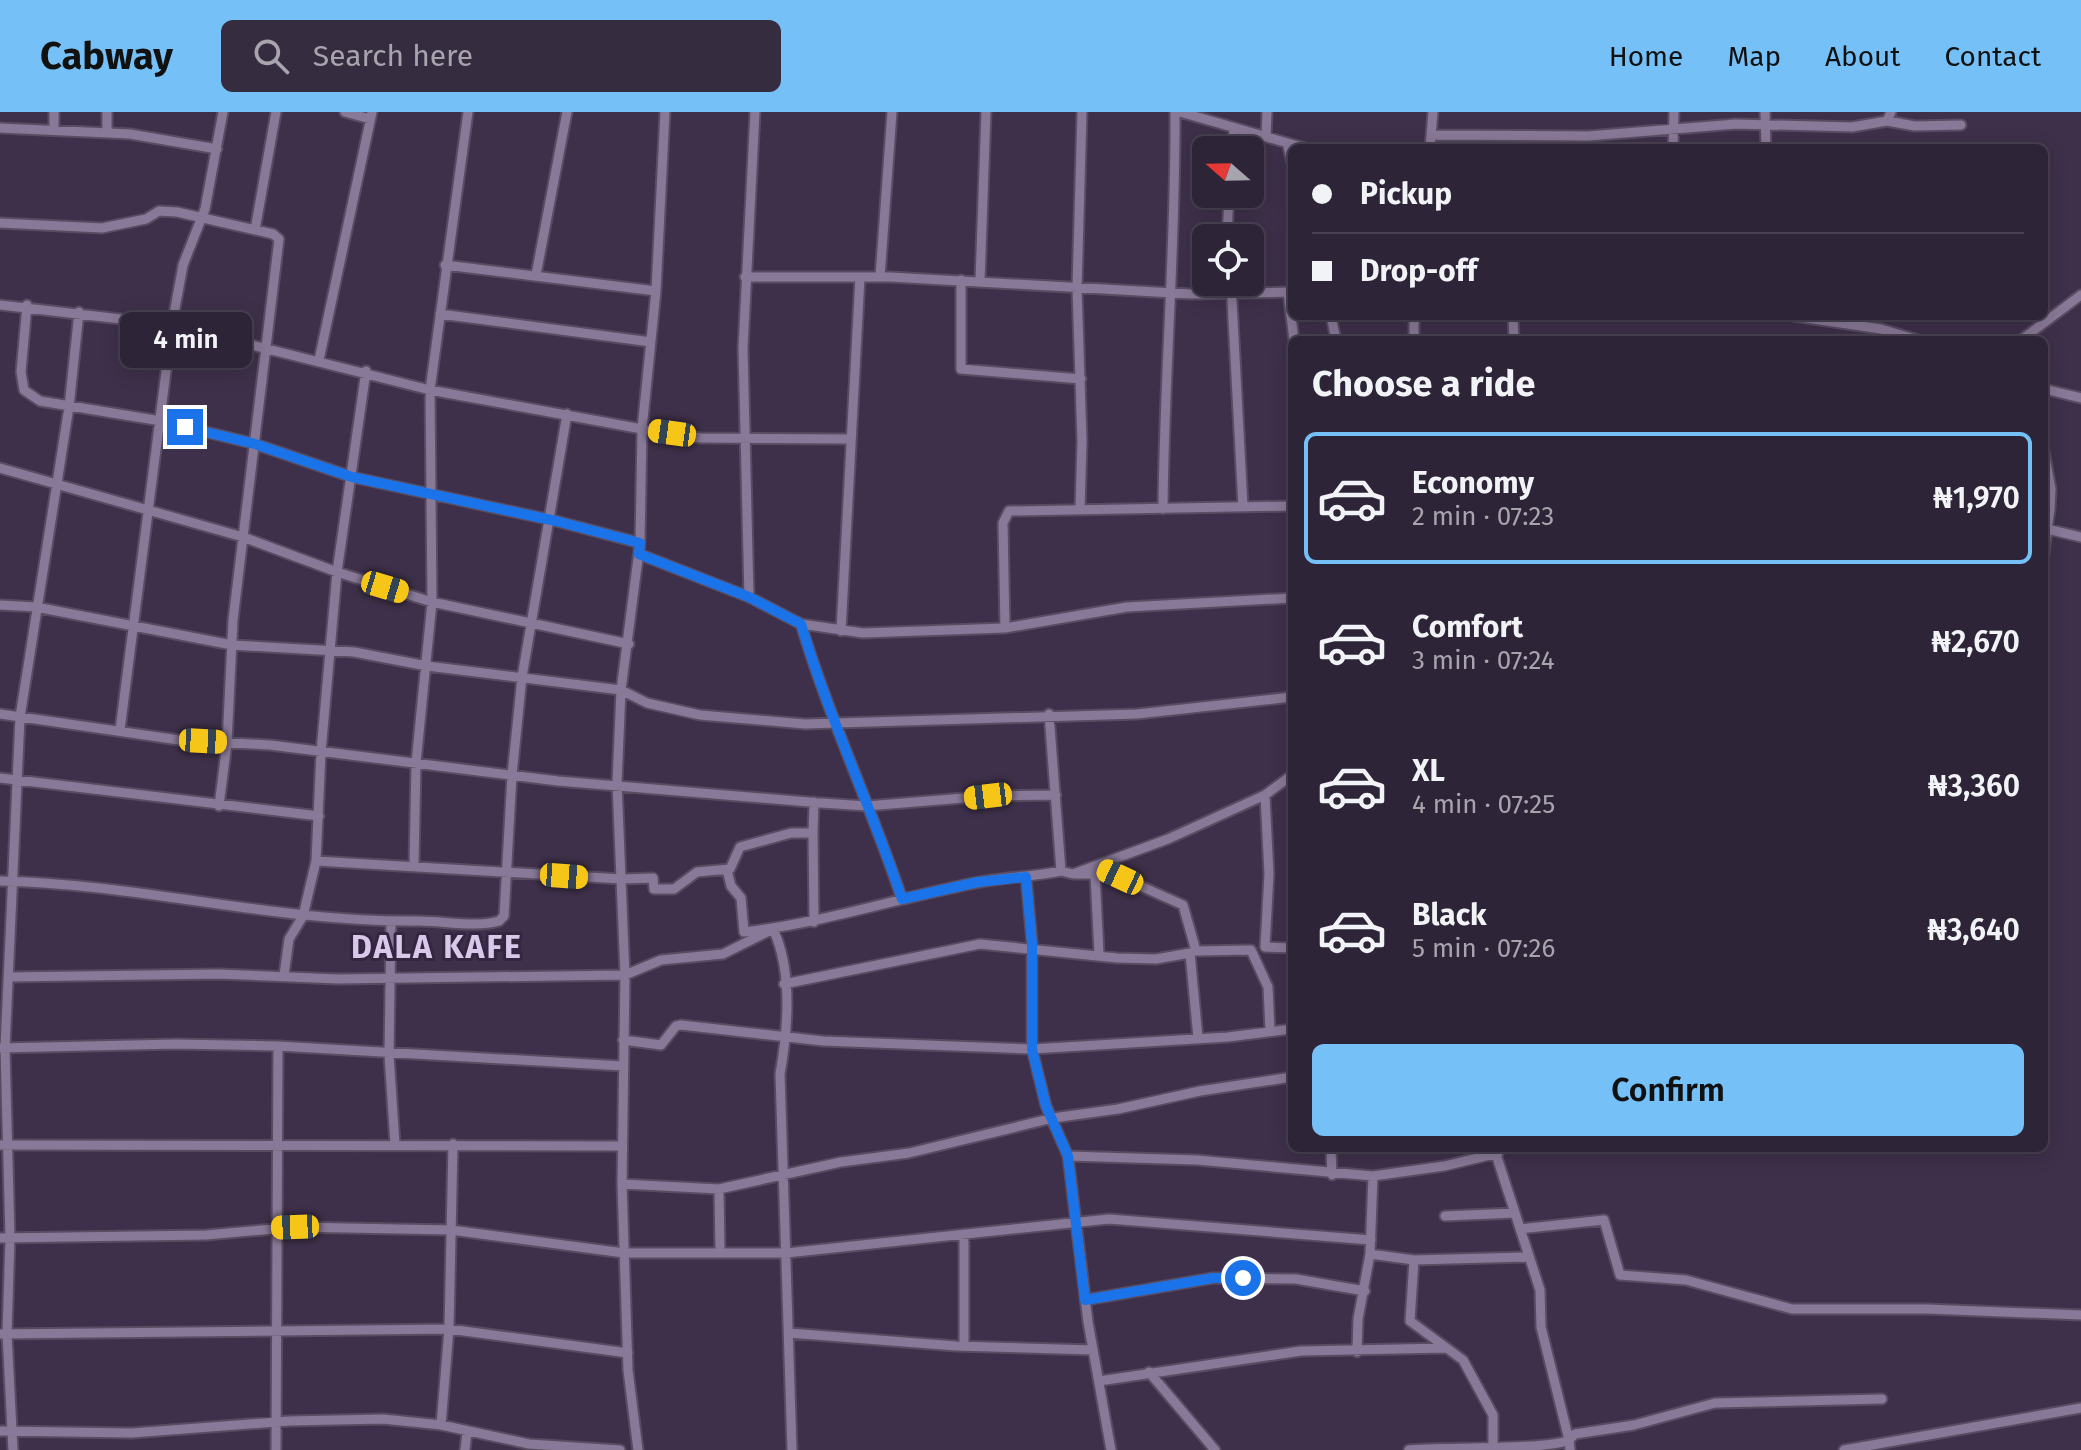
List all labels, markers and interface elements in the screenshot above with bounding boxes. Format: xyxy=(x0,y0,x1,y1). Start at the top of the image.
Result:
search box xyxy=(221,20,781,92)
text: Cabway xyxy=(40,33,173,79)
icon: search xyxy=(249,34,293,78)
text: Search here xyxy=(313,38,473,74)
text: Home xyxy=(1609,40,1683,73)
text: Map xyxy=(1727,40,1781,73)
text: About xyxy=(1825,40,1900,73)
text: Contact xyxy=(1944,40,2041,73)
north arrow xyxy=(1192,136,1264,208)
map controls xyxy=(1192,136,1264,296)
text: Pickup xyxy=(1360,176,1452,212)
button: locate xyxy=(1192,224,1264,296)
text: Drop-off xyxy=(1360,253,1477,289)
callout: 4 min xyxy=(119,311,251,367)
text: 4 min xyxy=(153,324,219,355)
text: Choose a ride xyxy=(1312,362,1535,406)
route end xyxy=(167,409,203,445)
car xyxy=(647,418,697,448)
icon: car xyxy=(1316,462,1388,534)
text: Economy xyxy=(1412,465,1534,501)
text: ₦1,970 xyxy=(1933,480,2020,516)
text: 2 min · 07:23 xyxy=(1412,501,1554,532)
car xyxy=(359,569,411,605)
icon: car xyxy=(1316,606,1388,678)
text: Comfort xyxy=(1412,609,1523,645)
text: ₦2,670 xyxy=(1931,624,2020,660)
text: 3 min · 07:24 xyxy=(1412,645,1555,676)
car xyxy=(178,728,228,754)
icon: car xyxy=(1316,750,1388,822)
text: XL xyxy=(1412,753,1445,789)
text: ₦3,360 xyxy=(1928,768,2020,804)
car xyxy=(963,781,1013,811)
text: 4 min · 07:25 xyxy=(1412,789,1555,820)
car xyxy=(1093,856,1147,898)
car xyxy=(539,862,589,890)
icon: car xyxy=(1316,894,1388,966)
text: Black xyxy=(1412,897,1487,933)
text: ₦3,640 xyxy=(1927,912,2020,948)
district label: DALA KAFE xyxy=(351,928,523,966)
text: 5 min · 07:26 xyxy=(1412,933,1555,964)
button: Confirm xyxy=(1312,1044,2024,1136)
car xyxy=(271,1214,319,1240)
route start xyxy=(1225,1260,1261,1296)

